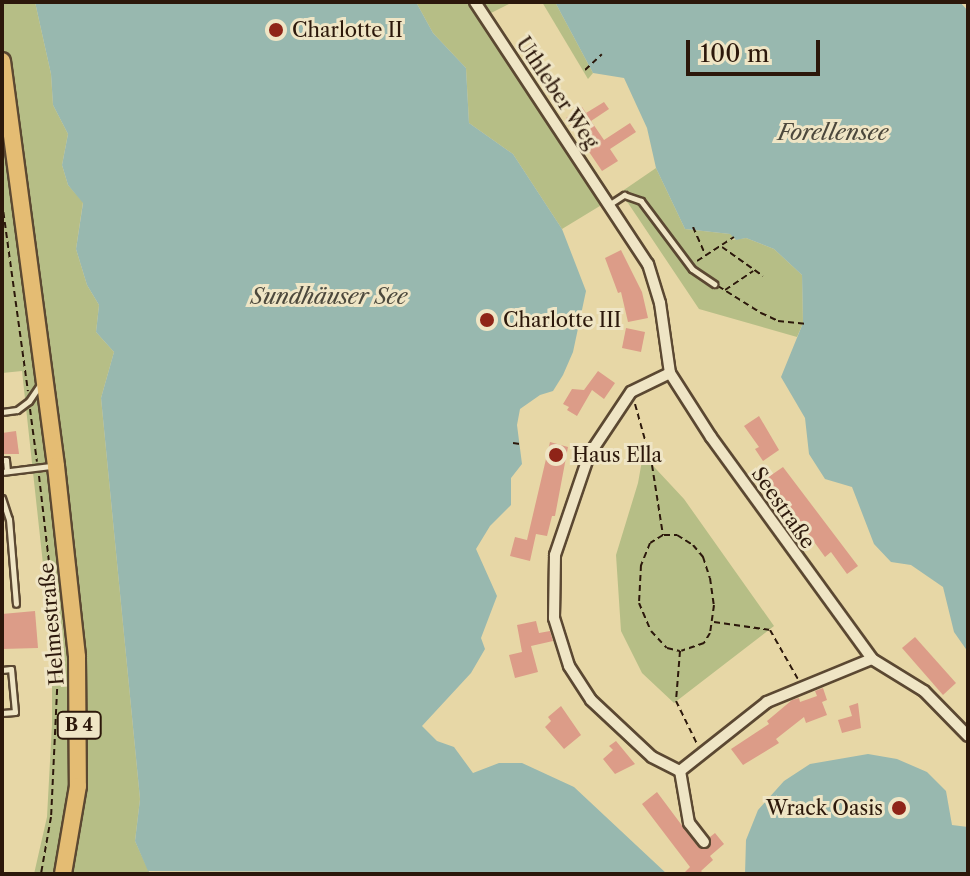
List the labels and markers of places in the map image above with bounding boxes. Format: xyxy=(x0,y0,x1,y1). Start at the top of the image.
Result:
place label: Charlotte II xyxy=(292,18,403,42)
marker: Charlotte II xyxy=(267,21,285,39)
place label: Charlotte III xyxy=(503,308,621,332)
marker: Charlotte III xyxy=(478,311,496,329)
place label: Haus Ella xyxy=(572,443,662,467)
marker: Haus Ella xyxy=(547,446,565,464)
place label: Wrack Oasis xyxy=(766,796,883,820)
marker: Wrack Oasis xyxy=(890,799,908,817)

